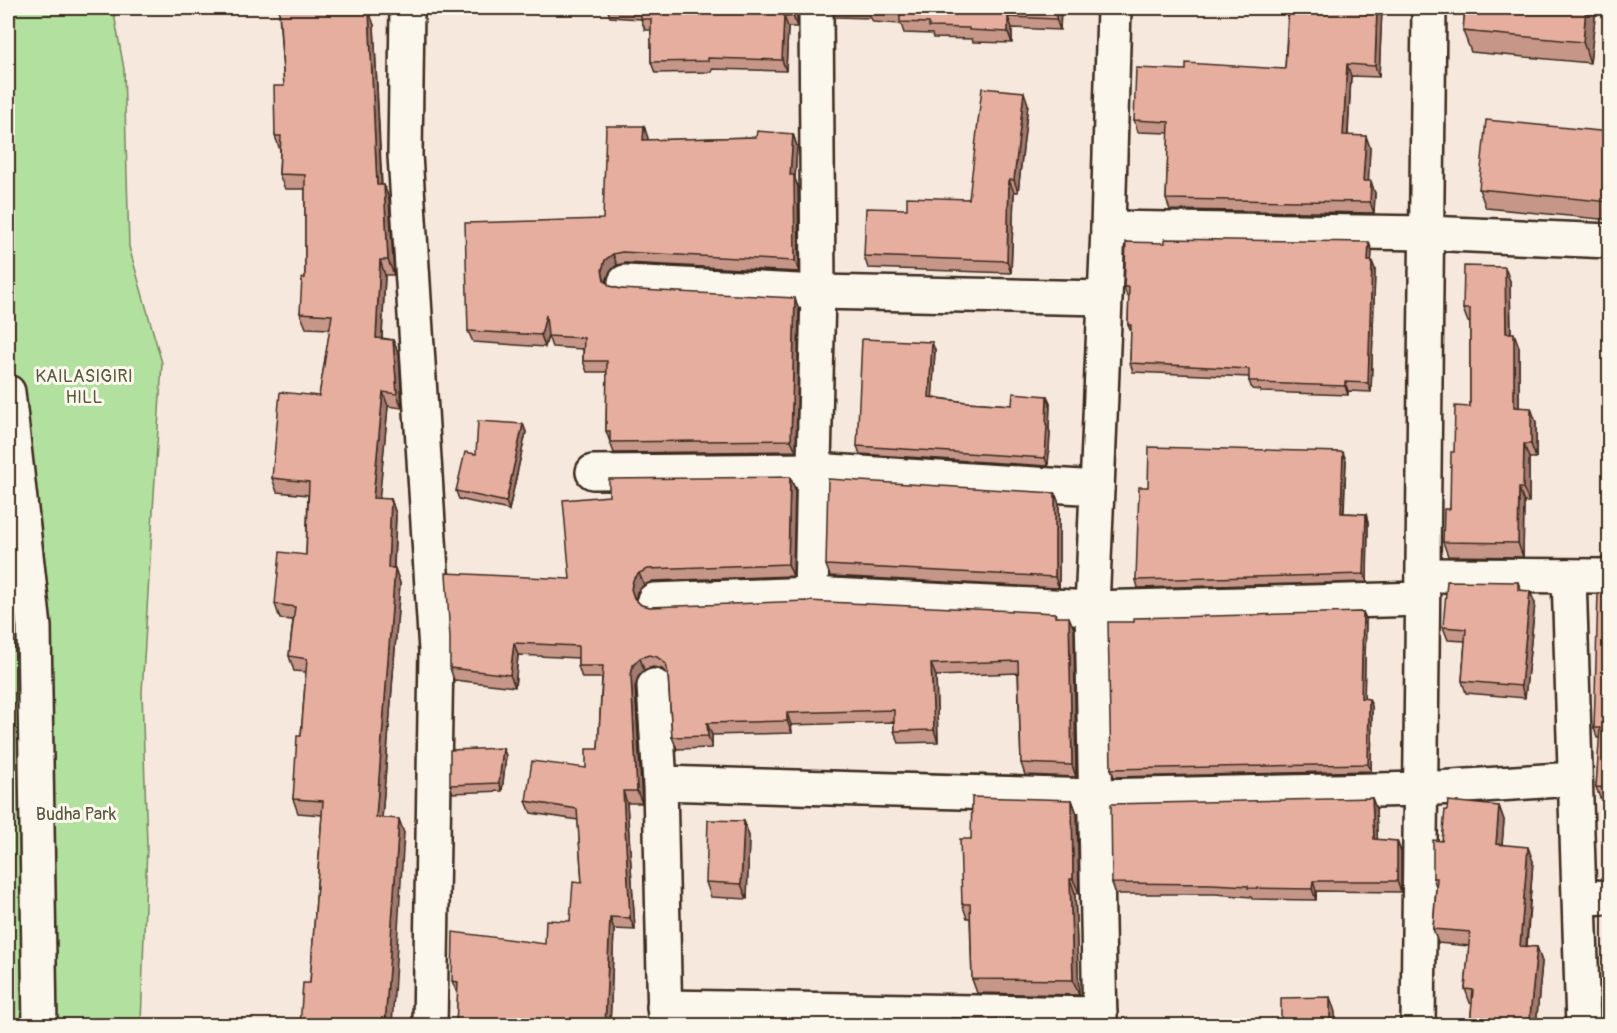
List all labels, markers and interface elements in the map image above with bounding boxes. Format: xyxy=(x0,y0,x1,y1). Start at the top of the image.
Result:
park label: KAILASIGIRI HILL xyxy=(35,365,133,409)
park label: Budha Park xyxy=(36,803,117,826)

